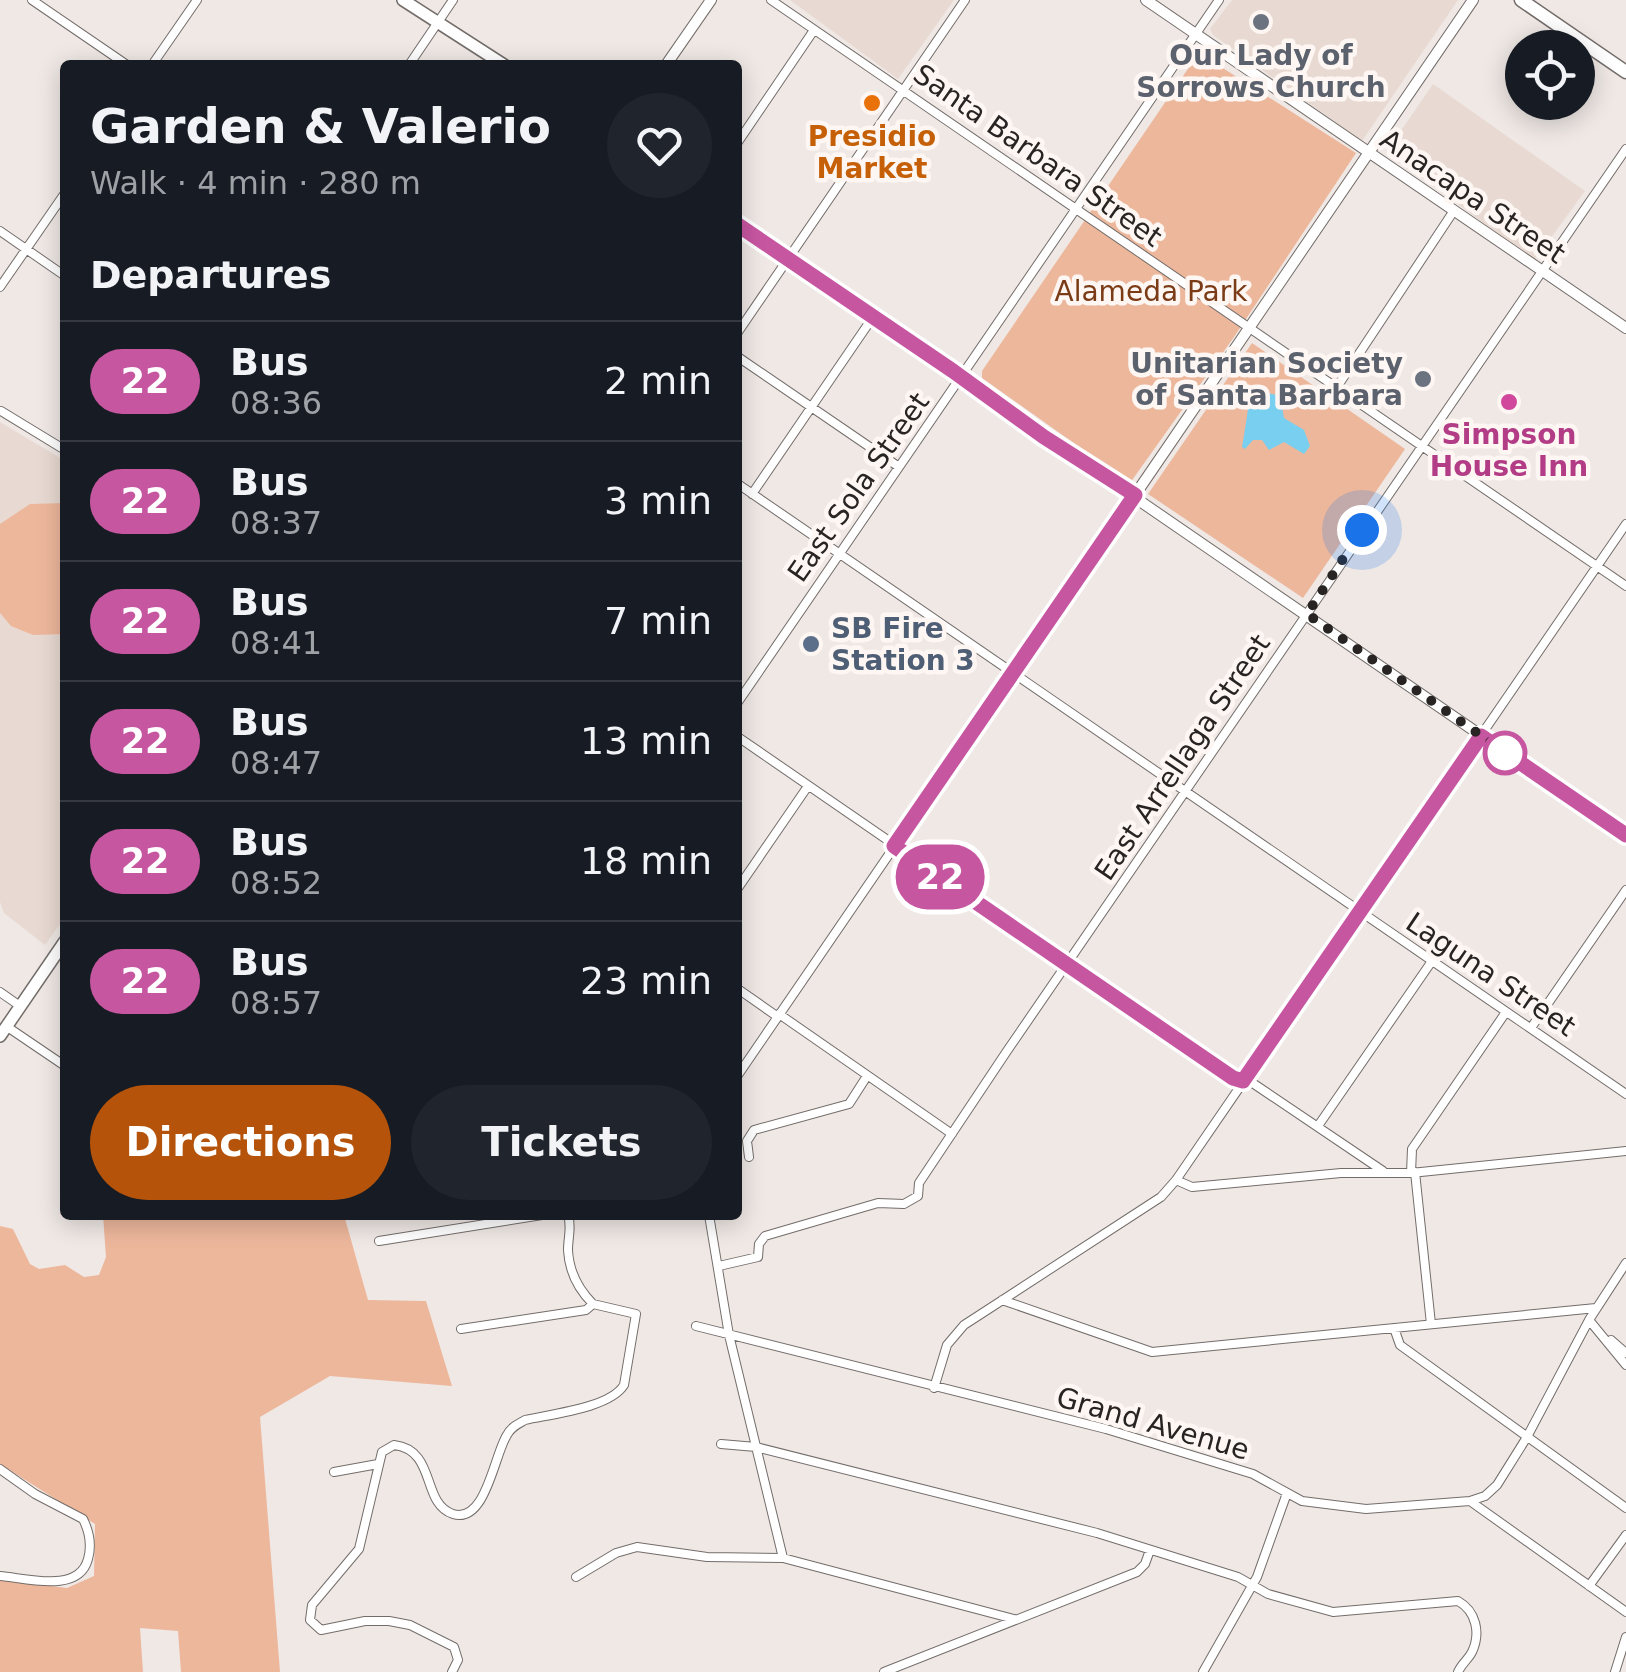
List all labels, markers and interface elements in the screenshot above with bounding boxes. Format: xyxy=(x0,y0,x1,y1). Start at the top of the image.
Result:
marker: Our Lady of Sorrows Church xyxy=(1250,11,1272,33)
map controls xyxy=(1505,30,1595,120)
button: locate xyxy=(1505,30,1595,120)
place label: Our Lady of Sorrows Church xyxy=(1136,39,1386,104)
street label: Santa Barbara Street xyxy=(907,57,1168,254)
marker: Presidio Market xyxy=(861,92,883,114)
button: heart xyxy=(607,93,712,198)
text: Garden & Valerio xyxy=(90,98,551,154)
place label: Presidio Market xyxy=(808,120,936,185)
street label: Anacapa Street xyxy=(1374,122,1571,270)
text: Walk · 4 min · 280 m xyxy=(90,164,421,202)
text: Departures xyxy=(90,253,331,297)
park label: Alameda Park xyxy=(1055,275,1248,308)
text: Bus xyxy=(230,340,309,384)
place label: Unitarian Society of Santa Barbara xyxy=(1130,347,1403,412)
text: 2 min xyxy=(604,359,712,403)
text: 22 xyxy=(121,361,169,401)
marker: Unitarian Society of Santa Barbara xyxy=(1412,368,1434,390)
text: 08:36 xyxy=(230,384,322,422)
street label: East Sola Street xyxy=(781,386,936,588)
marker: Simpson House Inn xyxy=(1498,391,1520,413)
place label: Simpson House Inn xyxy=(1430,418,1588,483)
text: Bus xyxy=(230,460,309,504)
text: 3 min xyxy=(604,479,712,523)
text: 22 xyxy=(121,481,169,521)
text: 08:37 xyxy=(230,504,322,542)
your location xyxy=(1337,505,1387,555)
text: Bus xyxy=(230,580,309,624)
text: 7 min xyxy=(604,599,712,643)
text: 22 xyxy=(121,601,169,641)
place label: SB Fire Station 3 xyxy=(831,612,975,677)
text: 08:41 xyxy=(230,624,322,662)
street label: East Arrellaga Street xyxy=(1088,628,1277,886)
marker: SB Fire Station 3 xyxy=(800,633,822,655)
text: Bus xyxy=(230,700,309,744)
text: 13 min xyxy=(580,719,712,763)
text: 22 xyxy=(121,721,169,761)
unlabelled marker xyxy=(1484,732,1526,774)
text: 08:47 xyxy=(230,744,322,782)
text: Bus xyxy=(230,820,309,864)
text: 18 min xyxy=(580,839,712,883)
text: 22 xyxy=(121,841,169,881)
line badge: 22 xyxy=(895,844,985,910)
text: 22 xyxy=(916,857,964,897)
text: 08:52 xyxy=(230,864,322,902)
street label: Laguna Street xyxy=(1400,906,1582,1043)
text: Bus xyxy=(230,940,309,984)
text: 23 min xyxy=(580,959,712,1003)
text: 22 xyxy=(121,961,169,1001)
text: 08:57 xyxy=(230,984,322,1022)
button: Directions xyxy=(90,1085,391,1200)
button: Tickets xyxy=(411,1085,712,1200)
street label: Grand Avenue xyxy=(1053,1380,1253,1467)

